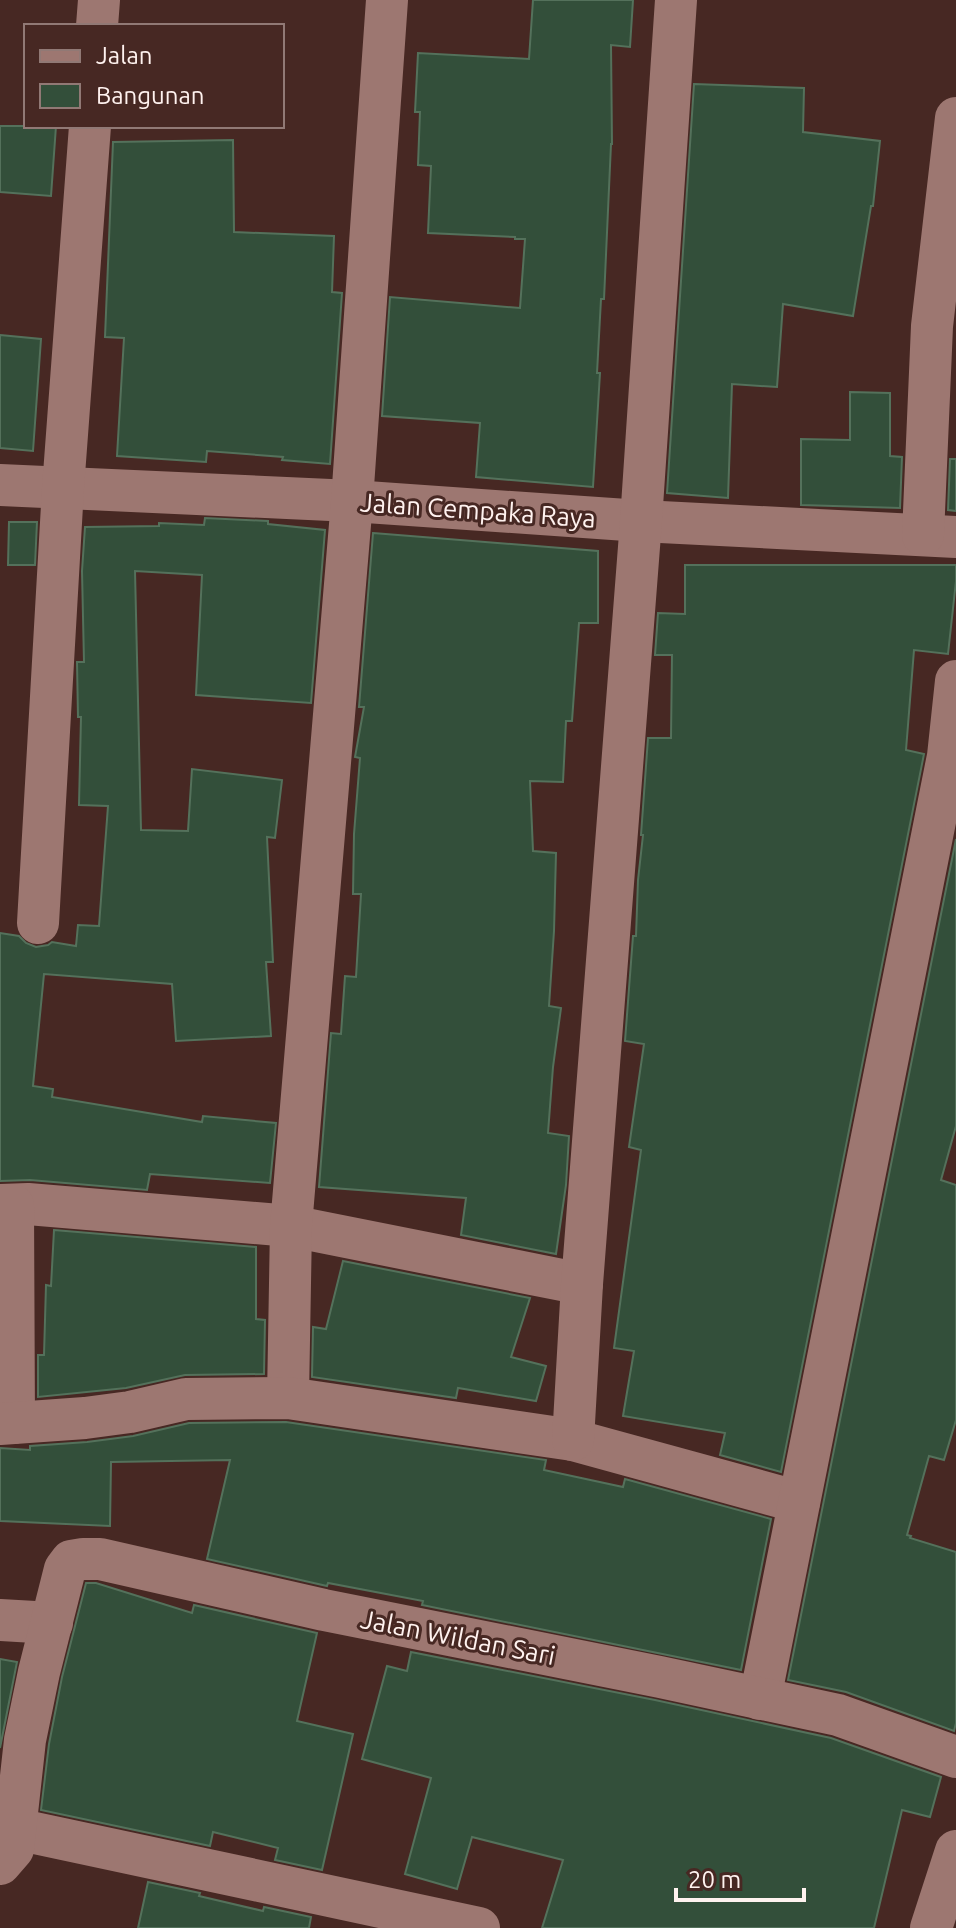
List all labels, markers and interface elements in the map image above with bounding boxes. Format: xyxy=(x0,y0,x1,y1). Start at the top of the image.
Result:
legend xyxy=(24,24,284,128)
text: Jalan xyxy=(96,42,153,69)
text: Bangunan xyxy=(96,82,205,109)
street label: Jalan Cempaka Raya xyxy=(359,487,597,533)
street label: Jalan Wildan Sari xyxy=(358,1604,558,1670)
scale bar xyxy=(676,1852,804,1902)
text: 20 m xyxy=(688,1866,741,1893)

